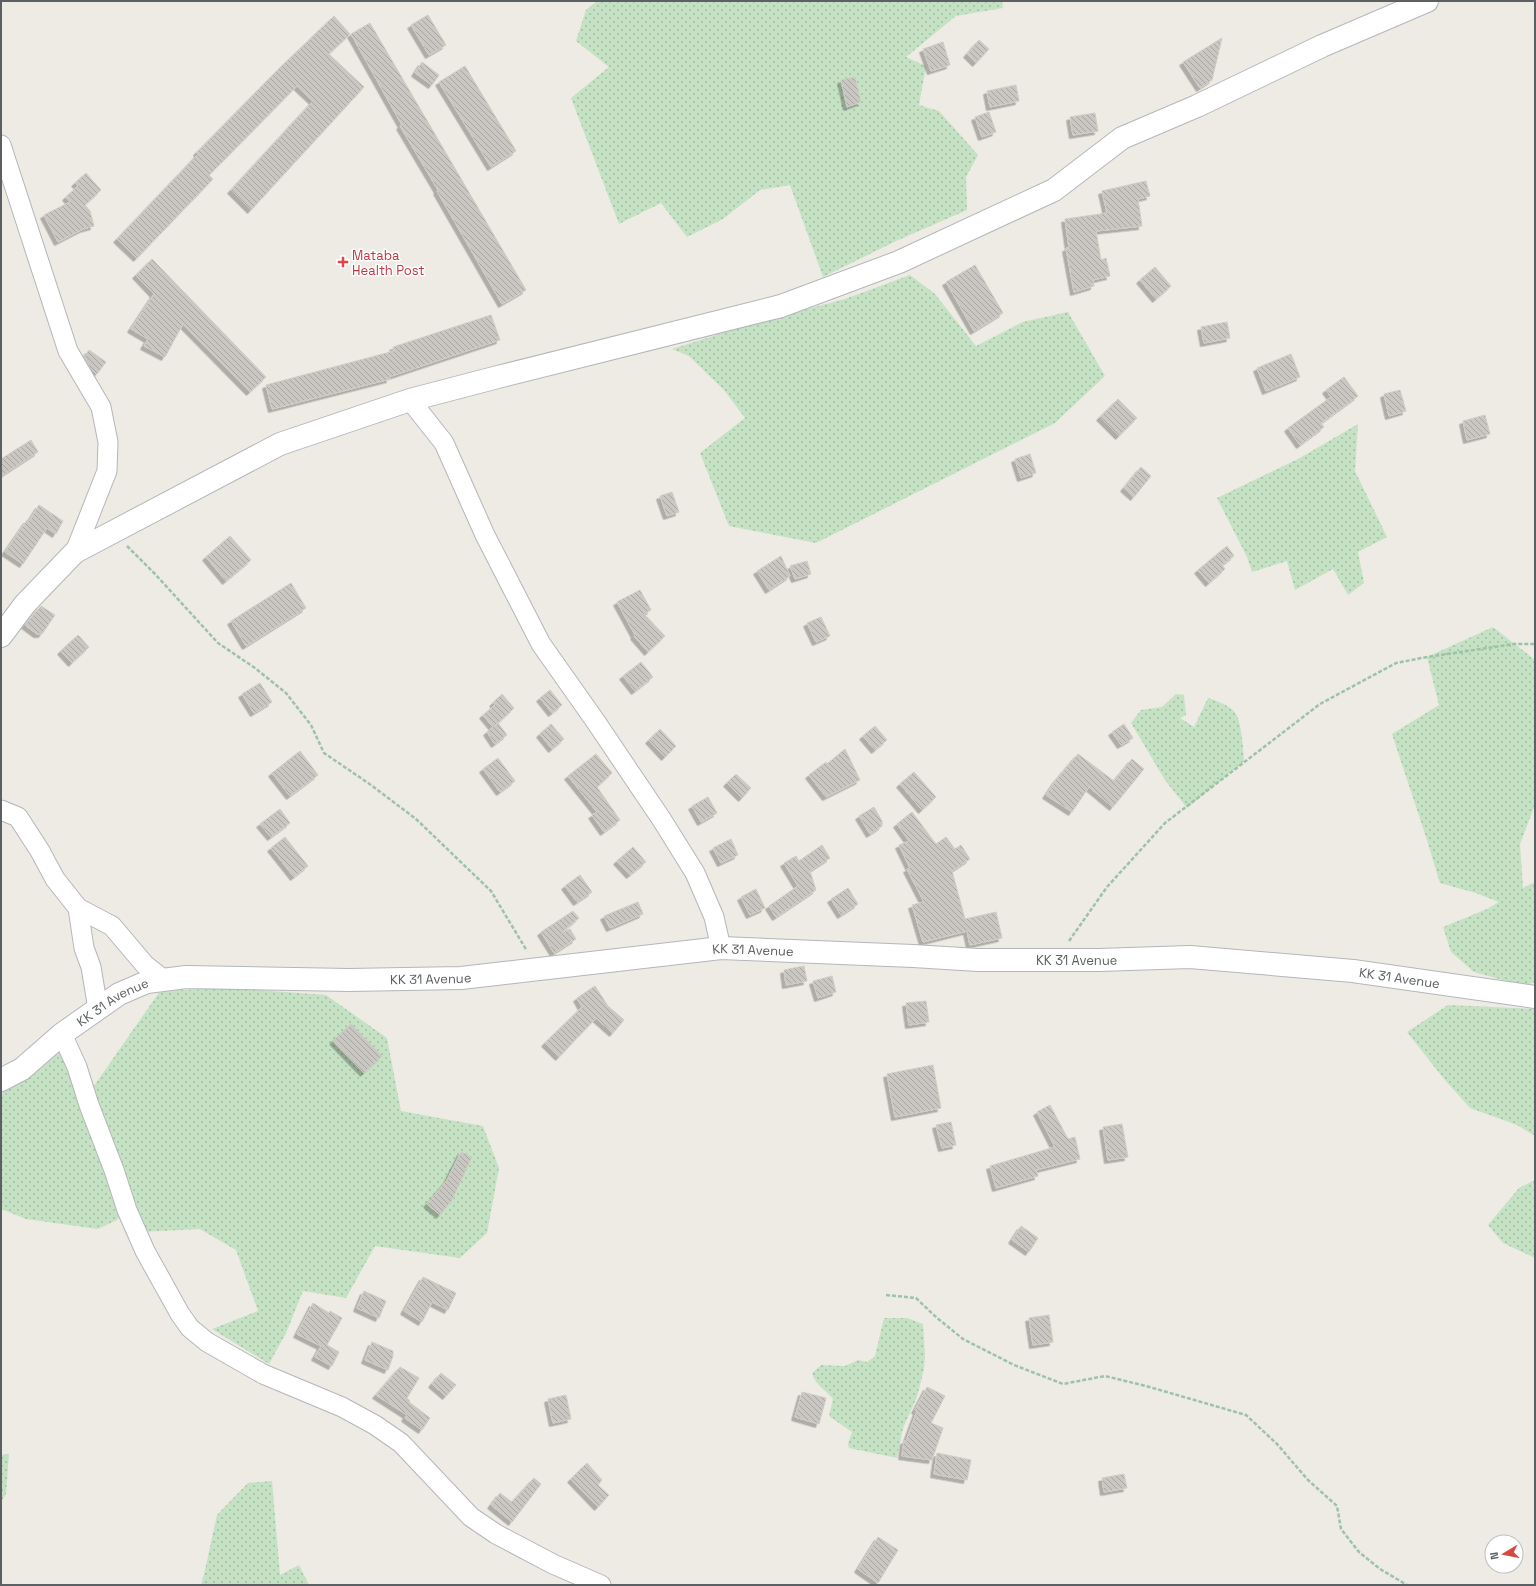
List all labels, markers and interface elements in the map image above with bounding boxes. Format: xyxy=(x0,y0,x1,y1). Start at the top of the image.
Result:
place label: Mataba Health Post xyxy=(352,247,425,279)
marker: Mataba Health Post xyxy=(337,256,349,268)
street label: KK 31 Avenue xyxy=(711,939,794,960)
street label: KK 31 Avenue xyxy=(1036,951,1118,969)
street label: KK 31 Avenue xyxy=(1358,963,1441,992)
street label: KK 31 Avenue xyxy=(390,968,472,988)
street label: KK 31 Avenue xyxy=(73,974,151,1030)
north arrow xyxy=(1484,1534,1524,1574)
text: N xyxy=(1487,1551,1502,1561)

